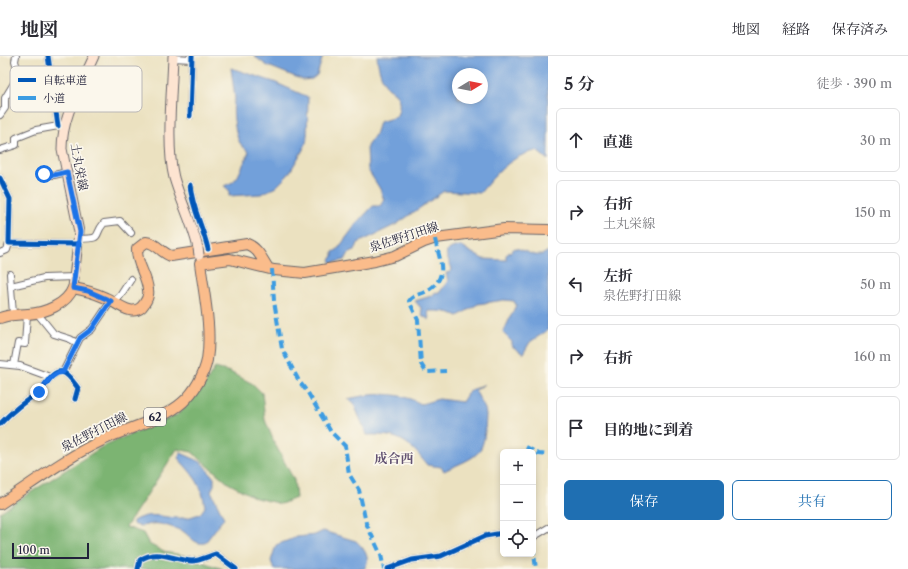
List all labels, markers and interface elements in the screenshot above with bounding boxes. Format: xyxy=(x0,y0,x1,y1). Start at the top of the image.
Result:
text: 地図 xyxy=(20,18,58,41)
text: 地図 xyxy=(732,20,760,38)
text: 経路 xyxy=(782,20,810,38)
text: 保存済み xyxy=(832,20,888,38)
legend xyxy=(10,66,142,112)
north arrow xyxy=(452,68,488,104)
text: 自転車道 xyxy=(43,73,87,87)
text: 5 分 xyxy=(564,74,595,94)
text: 徒歩 · 390 m xyxy=(817,75,892,91)
text: 小道 xyxy=(43,91,65,105)
icon: ahead xyxy=(565,129,587,151)
text: 直進 xyxy=(603,132,633,151)
text: 30 m xyxy=(860,132,891,148)
street label: 土丸栄線 xyxy=(68,142,91,192)
route start xyxy=(35,165,53,183)
text: 右折 xyxy=(603,194,633,213)
icon: right xyxy=(565,201,587,223)
text: 150 m xyxy=(855,204,891,220)
text: 土丸栄線 xyxy=(603,215,655,231)
street label: 泉佐野打田線 xyxy=(367,218,440,255)
text: 左折 xyxy=(603,266,633,285)
icon: left xyxy=(565,273,587,295)
text: 50 m xyxy=(860,276,891,292)
text: 泉佐野打田線 xyxy=(603,287,681,303)
icon: right xyxy=(565,345,587,367)
text: 右折 xyxy=(603,348,633,367)
text: 160 m xyxy=(854,348,891,364)
route end xyxy=(30,383,48,401)
road number: 62 xyxy=(144,408,166,426)
street label: 泉佐野打田線 xyxy=(58,409,129,455)
icon: arrive xyxy=(565,417,587,439)
text: 目的地に到着 xyxy=(603,420,693,439)
map controls xyxy=(500,449,536,557)
button: + xyxy=(500,449,536,485)
district label: 成合西 xyxy=(374,450,414,466)
button: 保存 xyxy=(564,480,724,520)
button: 共有 xyxy=(732,480,892,520)
button: − xyxy=(500,485,536,521)
button: locate xyxy=(500,521,536,557)
scale bar xyxy=(12,541,89,560)
text: 100 m xyxy=(18,543,50,557)

